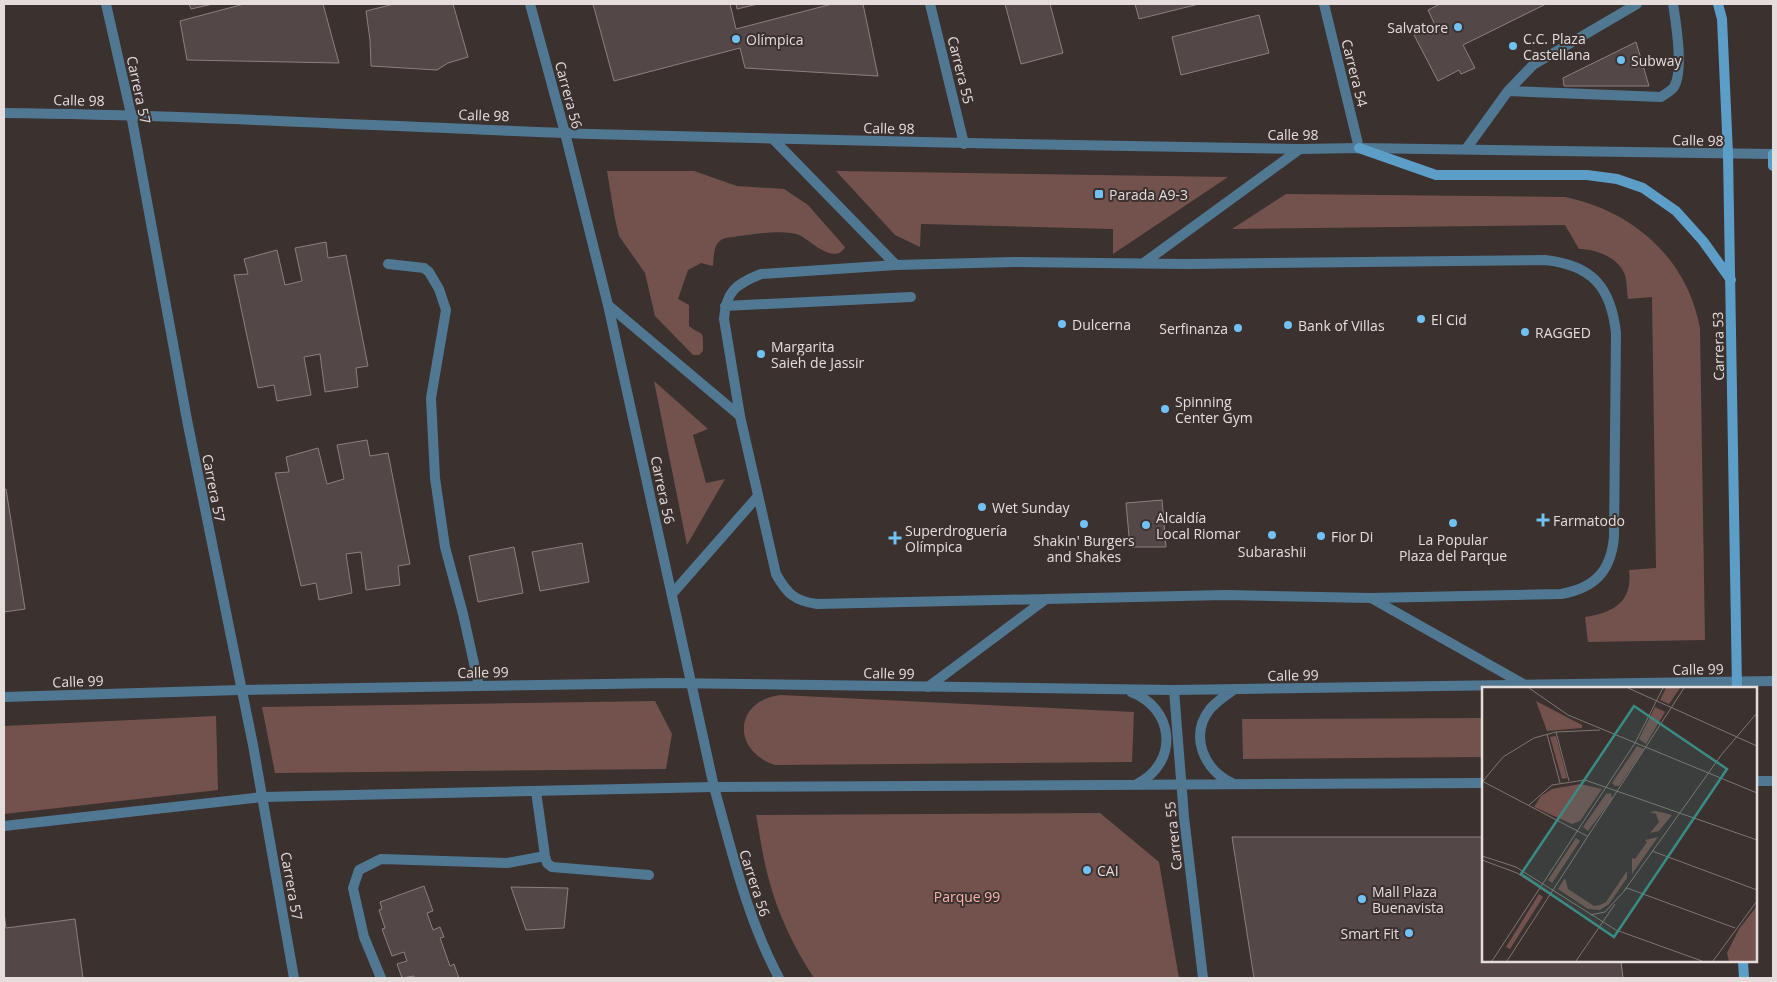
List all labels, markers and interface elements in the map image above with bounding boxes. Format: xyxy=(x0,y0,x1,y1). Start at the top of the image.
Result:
place label: Salvatore xyxy=(1387,18,1448,37)
marker: Salvatore xyxy=(1452,21,1464,33)
place label: C.C. Plaza Castellana xyxy=(1523,29,1590,64)
place label: Olímpica xyxy=(746,30,804,49)
marker: Olímpica xyxy=(730,33,742,45)
street label: Carrera 55 xyxy=(943,34,979,106)
street label: Carrera 54 xyxy=(1337,37,1373,109)
marker: C.C. Plaza Castellana xyxy=(1507,40,1519,52)
place label: Subway xyxy=(1631,51,1682,70)
street label: Carrera 57 xyxy=(123,54,155,126)
marker: Subway xyxy=(1615,54,1627,66)
street label: Carrera 56 xyxy=(551,59,587,131)
street label: Calle 98 xyxy=(53,90,105,110)
street label: Calle 98 xyxy=(458,105,510,125)
street label: Calle 98 xyxy=(863,118,915,138)
street label: Calle 98 xyxy=(1267,125,1319,144)
street label: Calle 98 xyxy=(1672,130,1724,150)
place label: Parada A9-3 xyxy=(1109,185,1188,204)
marker: Parada A9-3 xyxy=(1093,188,1105,200)
place label: El Cid xyxy=(1431,310,1467,329)
street label: Carrera 53 xyxy=(1708,311,1728,381)
marker: El Cid xyxy=(1415,313,1427,325)
place label: Dulcerna xyxy=(1072,315,1131,334)
place label: Bank of Villas xyxy=(1298,316,1385,335)
marker: Dulcerna xyxy=(1056,318,1068,330)
place label: Serfinanza xyxy=(1159,319,1228,338)
marker: Bank of Villas xyxy=(1282,319,1294,331)
marker: Serfinanza xyxy=(1232,322,1244,334)
place label: RAGGED xyxy=(1535,323,1591,342)
marker: RAGGED xyxy=(1519,326,1531,338)
place label: Margarita Saieh de Jassir xyxy=(771,337,865,372)
marker: Margarita Saieh de Jassir xyxy=(755,348,767,360)
place label: Spinning Center Gym xyxy=(1175,392,1253,427)
marker: Spinning Center Gym xyxy=(1159,403,1171,415)
street label: Carrera 57 xyxy=(198,452,230,524)
street label: Carrera 56 xyxy=(647,454,679,526)
place label: Wet Sunday xyxy=(992,498,1071,517)
marker: Wet Sunday xyxy=(976,501,988,513)
place label: Alcaldía Local Riomar xyxy=(1156,508,1241,543)
place label: Farmatodo xyxy=(1553,511,1625,530)
marker: Farmatodo xyxy=(1537,514,1549,526)
marker: La Popular Plaza del Parque xyxy=(1447,517,1459,529)
marker: Shakin' Burgers and Shakes xyxy=(1078,518,1090,530)
marker: Alcaldía Local Riomar xyxy=(1140,519,1152,531)
place label: Superdroguería Olímpica xyxy=(905,521,1007,556)
place label: Fior Di xyxy=(1331,527,1373,546)
marker: Subarashii xyxy=(1266,529,1278,541)
marker: Fior Di xyxy=(1315,530,1327,542)
place label: La Popular Plaza del Parque xyxy=(1399,530,1507,565)
place label: Shakin' Burgers and Shakes xyxy=(1033,531,1135,566)
marker: Superdroguería Olímpica xyxy=(889,532,901,544)
place label: Subarashii xyxy=(1238,542,1306,561)
street label: Calle 99 xyxy=(1672,659,1724,679)
street label: Calle 99 xyxy=(457,662,509,682)
street label: Calle 99 xyxy=(863,663,915,683)
street label: Calle 99 xyxy=(1267,665,1319,685)
street label: Calle 99 xyxy=(52,671,104,691)
inset map xyxy=(1482,687,1757,962)
street label: Carrera 55 xyxy=(1160,801,1186,871)
street label: Carrera 56 xyxy=(735,847,775,919)
street label: Carrera 57 xyxy=(277,850,307,922)
place label: CAI xyxy=(1097,861,1119,880)
marker: CAI xyxy=(1081,864,1093,876)
place label: Mall Plaza Buenavista xyxy=(1372,882,1444,917)
park label: Parque 99 xyxy=(934,887,1000,906)
marker: Mall Plaza Buenavista xyxy=(1356,893,1368,905)
place label: Smart Fit xyxy=(1340,924,1399,943)
marker: Smart Fit xyxy=(1403,927,1415,939)

